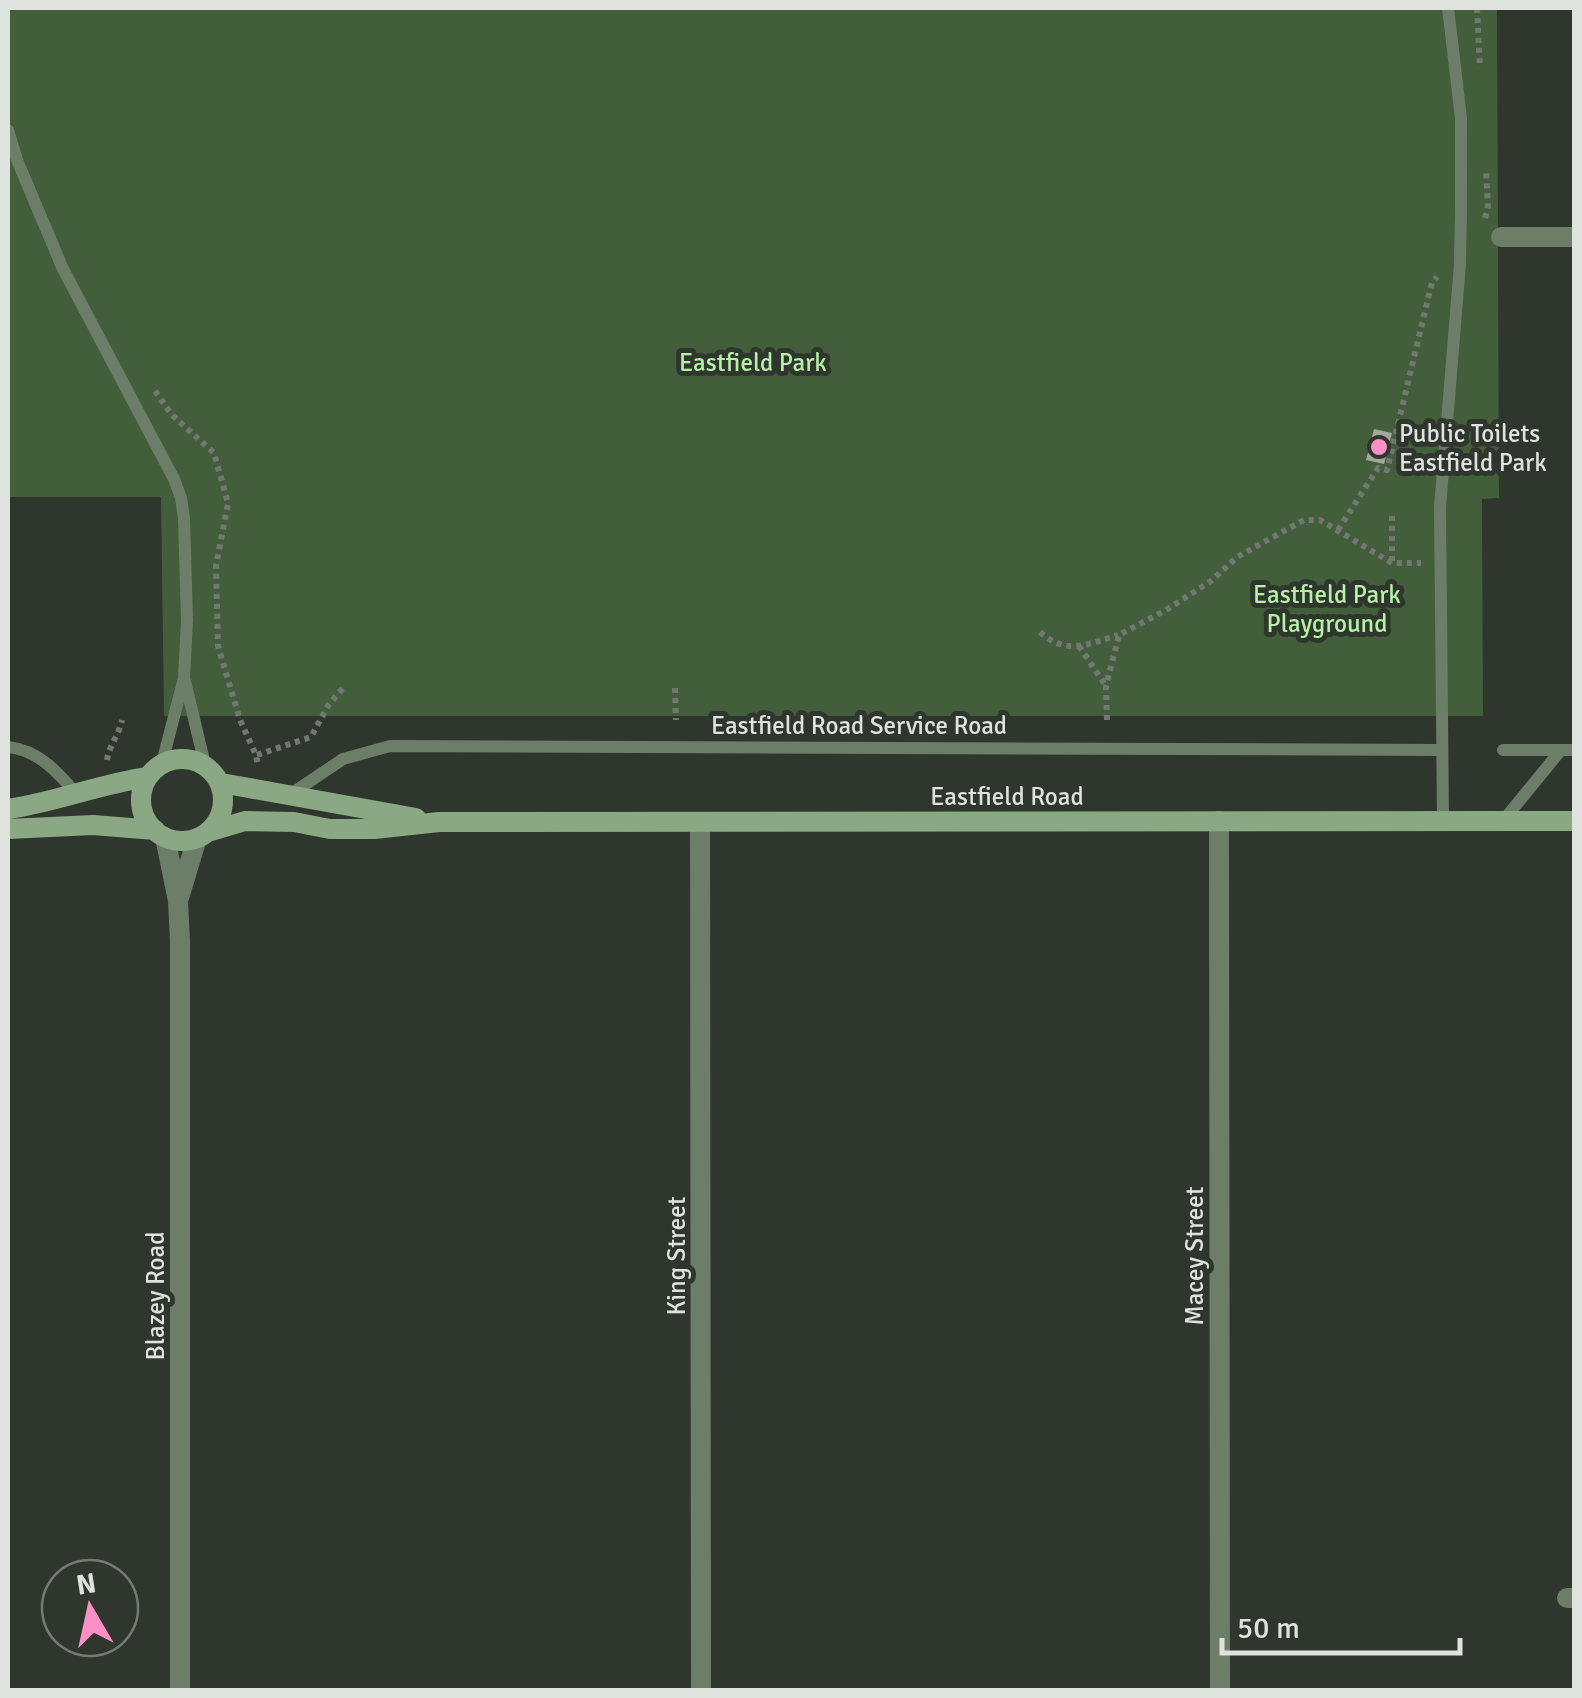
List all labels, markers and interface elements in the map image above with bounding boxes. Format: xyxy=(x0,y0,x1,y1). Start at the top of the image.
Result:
park label: Eastfield Park xyxy=(679,347,827,378)
place label: Public Toilets Eastfield Park xyxy=(1399,418,1547,478)
marker: Public Toilets Eastfield Park xyxy=(1368,436,1390,458)
park label: Eastfield Park Playground xyxy=(1253,579,1401,639)
street label: Eastfield Road Service Road xyxy=(711,710,1007,741)
street label: Eastfield Road xyxy=(930,781,1084,812)
street label: Macey Street xyxy=(1179,1186,1210,1325)
street label: King Street xyxy=(661,1196,692,1316)
street label: Blazey Road xyxy=(140,1232,171,1360)
north arrow xyxy=(40,1558,140,1658)
text: N xyxy=(74,1566,99,1603)
scale bar xyxy=(1222,1593,1460,1655)
text: 50 m xyxy=(1237,1610,1300,1647)

